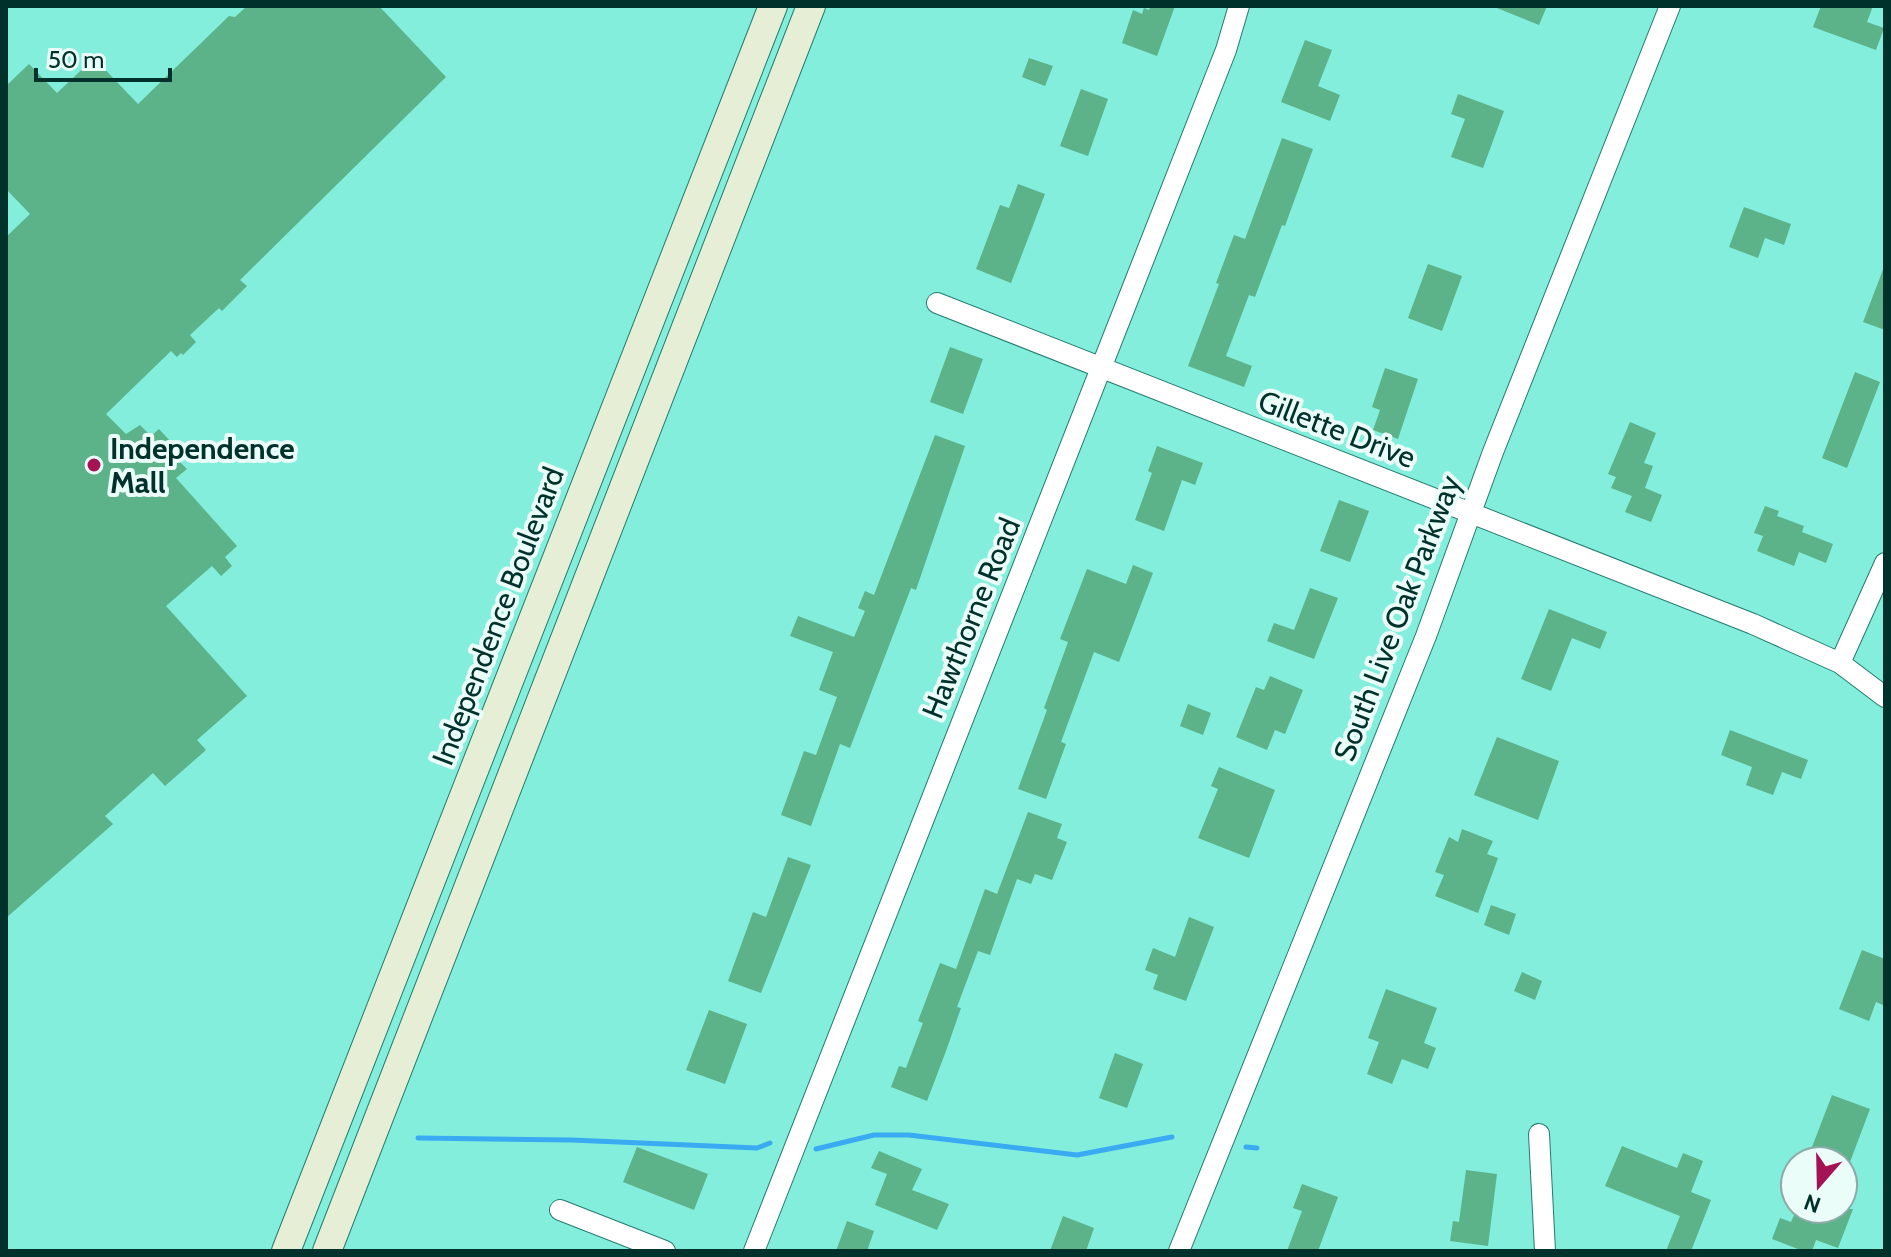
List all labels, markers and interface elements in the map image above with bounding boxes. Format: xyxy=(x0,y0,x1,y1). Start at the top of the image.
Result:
scale bar xyxy=(36,32,170,82)
text: 50 m xyxy=(48,45,104,74)
street label: Gillette Drive xyxy=(1253,382,1421,476)
place label: Independence Mall xyxy=(110,430,295,501)
marker: Independence Mall xyxy=(85,456,103,474)
street label: Independence Boulevard xyxy=(424,462,572,770)
street label: South Live Oak Parkway xyxy=(1325,470,1469,766)
street label: Hawthorne Road xyxy=(914,512,1028,724)
north arrow xyxy=(1779,1145,1859,1225)
text: N xyxy=(1800,1188,1824,1219)

